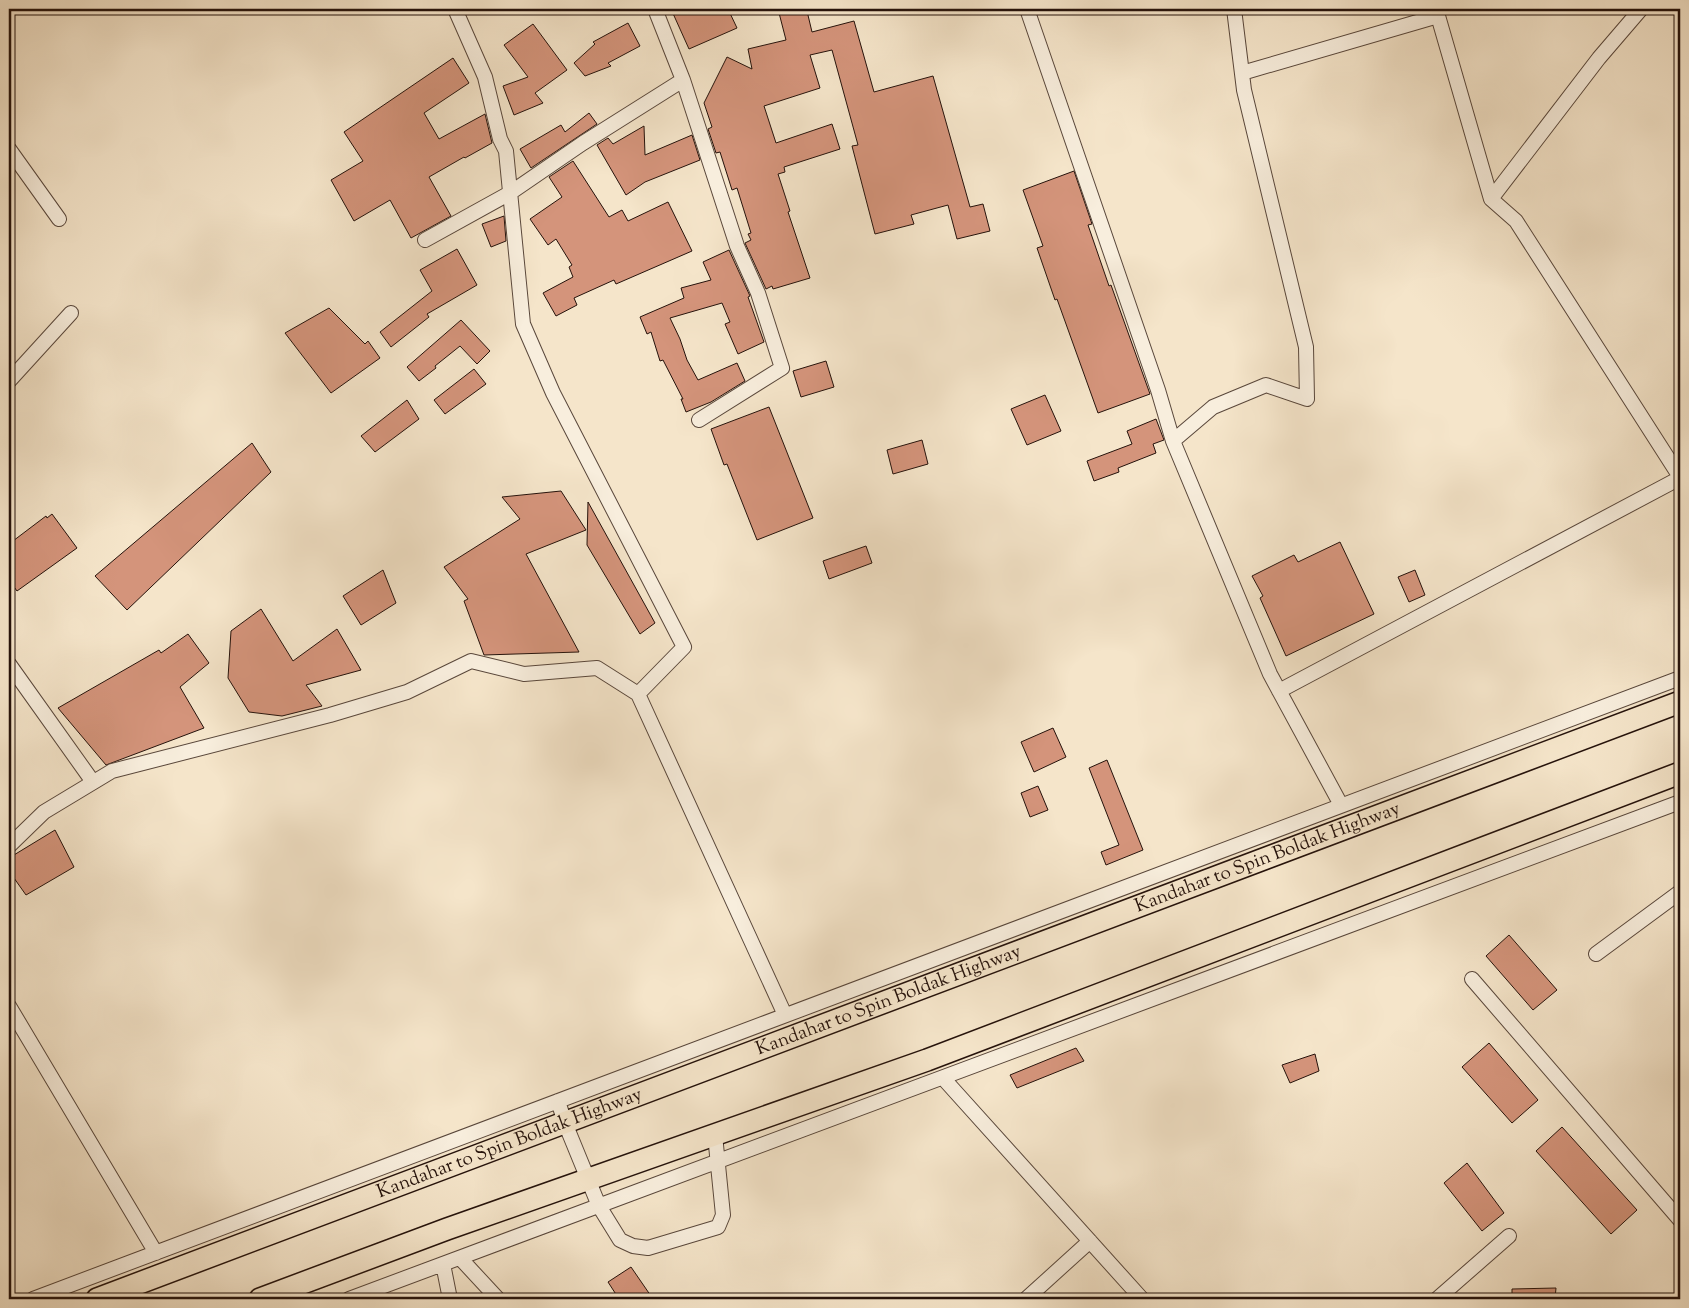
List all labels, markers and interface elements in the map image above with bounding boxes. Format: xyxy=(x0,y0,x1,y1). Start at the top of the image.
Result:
street label: Kandahar to Spin Boldak Highway xyxy=(1131,795,1405,920)
street label: Kandahar to Spin Boldak Highway xyxy=(752,938,1026,1063)
street label: Kandahar to Spin Boldak Highway xyxy=(373,1081,647,1206)

